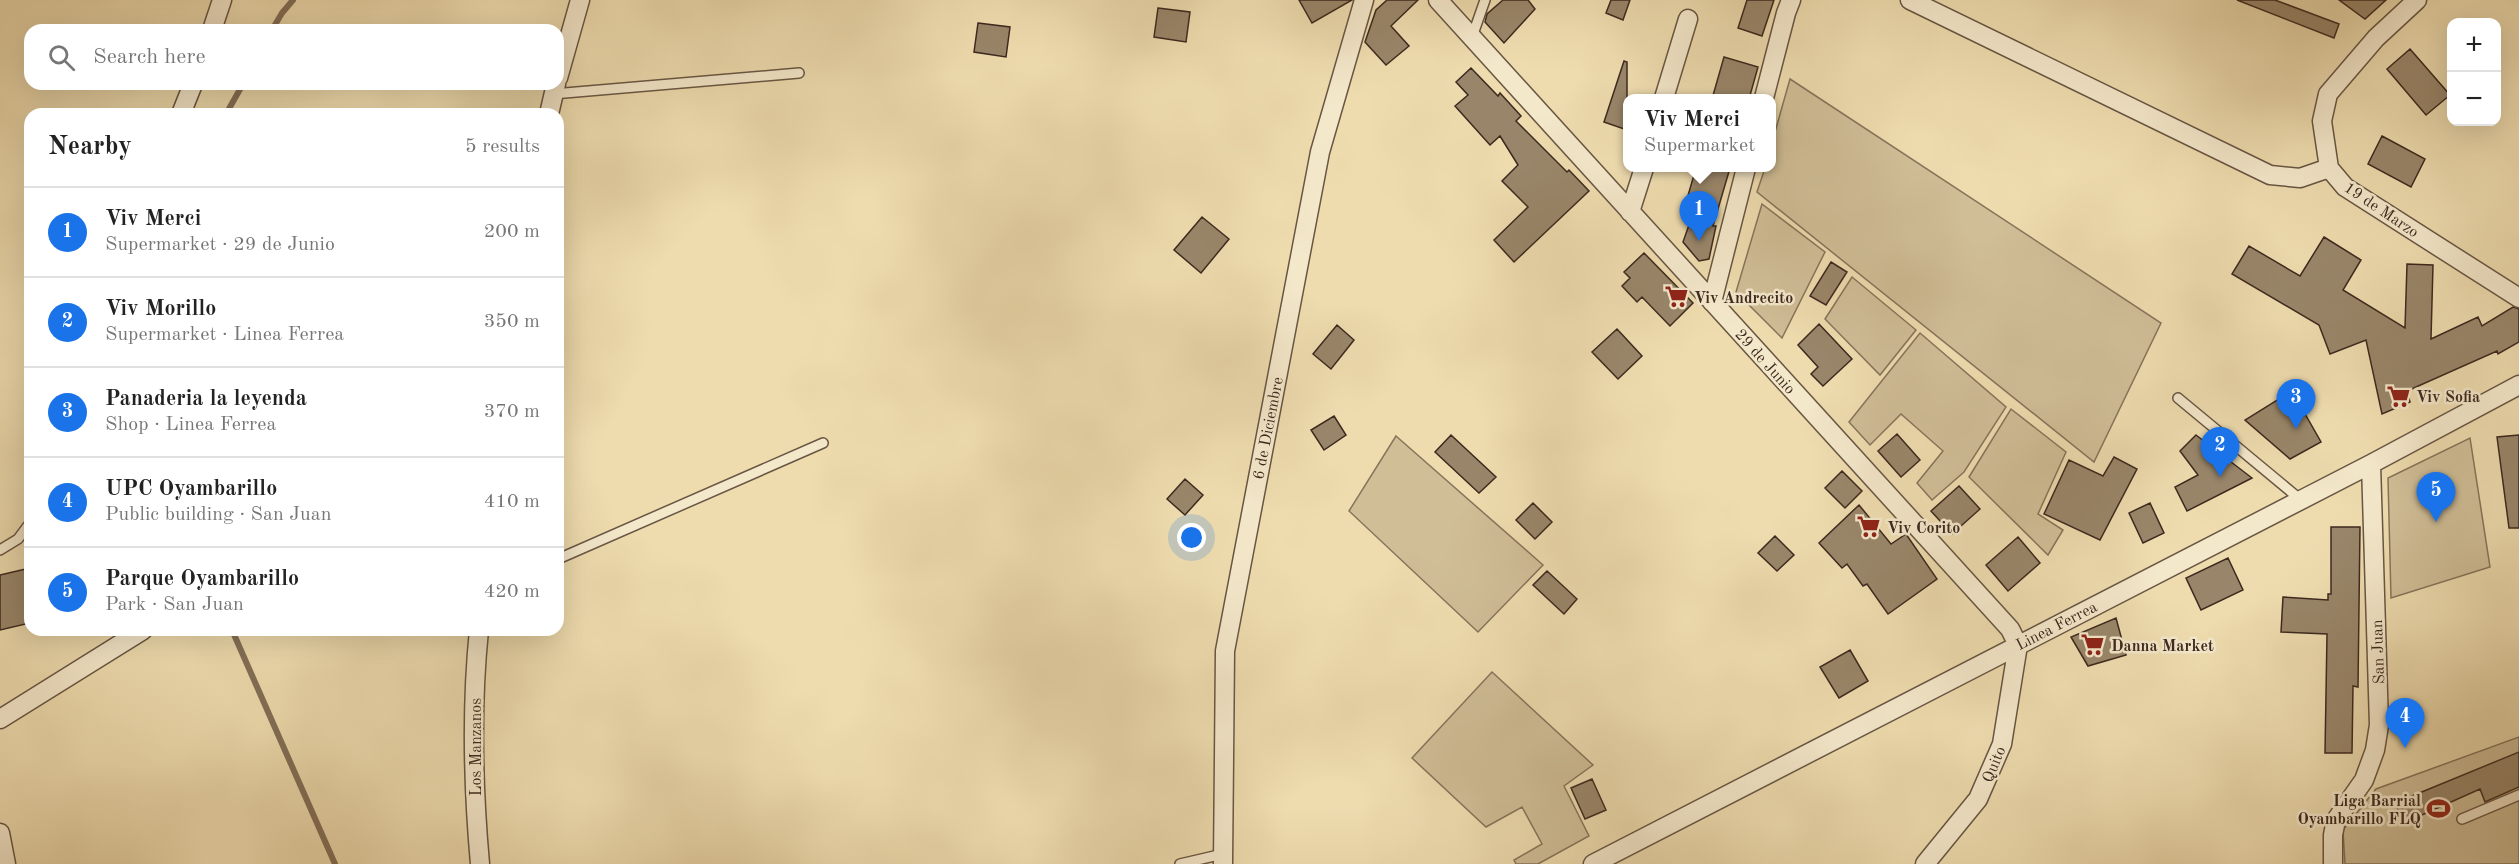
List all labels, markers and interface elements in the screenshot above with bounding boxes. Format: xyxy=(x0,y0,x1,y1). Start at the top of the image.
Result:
map controls xyxy=(2447,18,2501,126)
button: + xyxy=(2447,18,2501,72)
search box xyxy=(24,24,564,90)
icon: search xyxy=(45,41,78,74)
text: Search here xyxy=(93,46,206,68)
button: − xyxy=(2447,72,2501,126)
popup xyxy=(1623,94,1776,172)
text: Viv Merci xyxy=(1644,109,1740,131)
text: Nearby xyxy=(48,134,132,160)
text: Supermarket xyxy=(1644,136,1755,156)
text: 5 results xyxy=(465,137,540,157)
street label: 19 de Marzo xyxy=(2341,180,2421,241)
pin: 1 xyxy=(1680,192,1718,241)
text: Viv Merci xyxy=(105,208,201,230)
text: 1 xyxy=(62,222,73,242)
text: 200 m xyxy=(484,222,540,242)
text: Supermarket · 29 de Junio xyxy=(105,235,335,255)
supermarket icon: Viv Andrecito xyxy=(1663,284,1689,310)
place label: Viv Andrecito xyxy=(1694,291,1793,307)
text: Viv Morillo xyxy=(105,298,216,320)
text: 2 xyxy=(62,312,73,332)
text: 350 m xyxy=(484,312,540,332)
text: Supermarket · Linea Ferrea xyxy=(105,325,344,345)
street label: 29 de Junio xyxy=(1731,327,1798,398)
street label: 6 de Diciembre xyxy=(1251,376,1287,481)
pin: 3 xyxy=(2276,380,2316,429)
supermarket icon: Viv Sofia xyxy=(2385,383,2411,409)
text: Panaderia la leyenda xyxy=(105,388,307,410)
place label: Viv Sofia xyxy=(2416,390,2480,406)
text: 3 xyxy=(62,402,73,422)
text: 370 m xyxy=(484,402,540,422)
text: Shop · Linea Ferrea xyxy=(105,415,276,435)
pin: 2 xyxy=(2200,428,2240,477)
pin: 5 xyxy=(2416,472,2456,522)
text: UPC Oyambarillo xyxy=(105,478,277,500)
text: 4 xyxy=(62,492,73,512)
text: 410 m xyxy=(484,492,540,512)
text: Public building · San Juan xyxy=(105,505,331,525)
supermarket icon: Viv Corito xyxy=(1856,514,1882,540)
place label: Viv Corito xyxy=(1887,521,1960,537)
your location xyxy=(1177,523,1206,552)
text: Parque Oyambarillo xyxy=(105,568,299,590)
text: 5 xyxy=(62,582,73,602)
text: 420 m xyxy=(484,582,540,602)
text: Park · San Juan xyxy=(105,595,244,615)
street label: Linea Ferrea xyxy=(2014,599,2100,654)
street label: San Juan xyxy=(2370,619,2388,685)
supermarket icon: Danna Market xyxy=(2080,632,2106,658)
place label: Danna Market xyxy=(2111,639,2214,655)
street label: Los Manzanos xyxy=(469,698,485,796)
pin: 4 xyxy=(2386,698,2424,748)
street label: Quito xyxy=(1980,744,2009,785)
place label: Liga Barrial Oyambarillo FLQ xyxy=(2297,794,2421,828)
sports icon: Liga Barrial Oyambarillo FLQ xyxy=(2426,796,2452,822)

